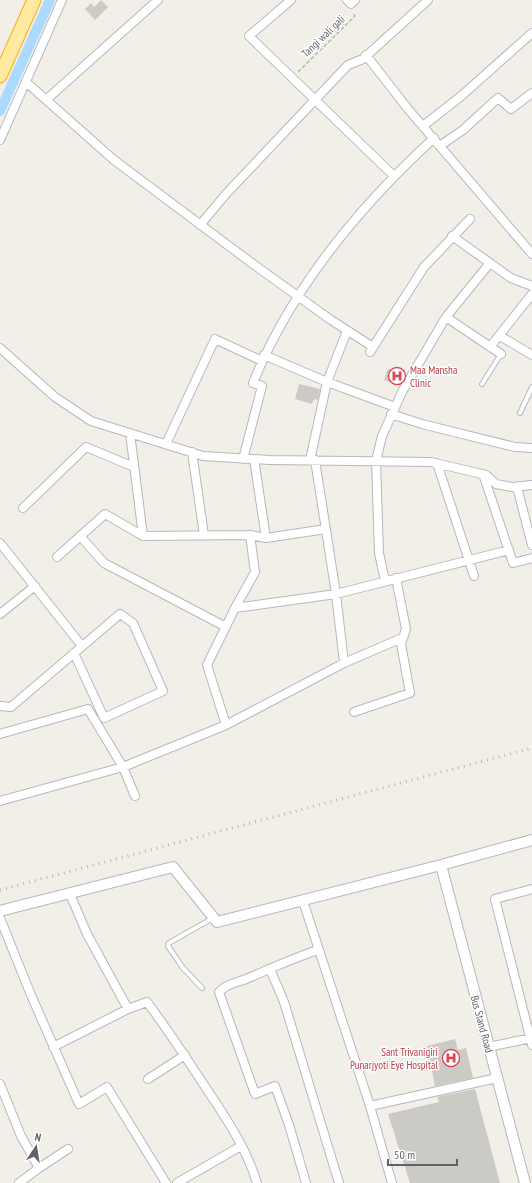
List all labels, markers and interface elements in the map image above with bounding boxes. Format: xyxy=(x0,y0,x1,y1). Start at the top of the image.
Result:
street label: Tangi wali gali xyxy=(298,12,348,60)
place label: Maa Mansha Clinic xyxy=(410,363,457,390)
hospital icon: Maa Mansha Clinic xyxy=(387,366,407,386)
street label: Bus Stand Road xyxy=(468,994,496,1054)
place label: Sant Trivanigiri Punarjyoti Eye Hospital xyxy=(350,1045,438,1072)
hospital icon: Sant Trivanigiri Punarjyoti Eye Hospital xyxy=(441,1048,461,1068)
north arrow xyxy=(16,1127,56,1167)
text: N xyxy=(34,1130,42,1145)
scale bar xyxy=(388,1141,457,1167)
text: 50 m xyxy=(394,1147,415,1162)

